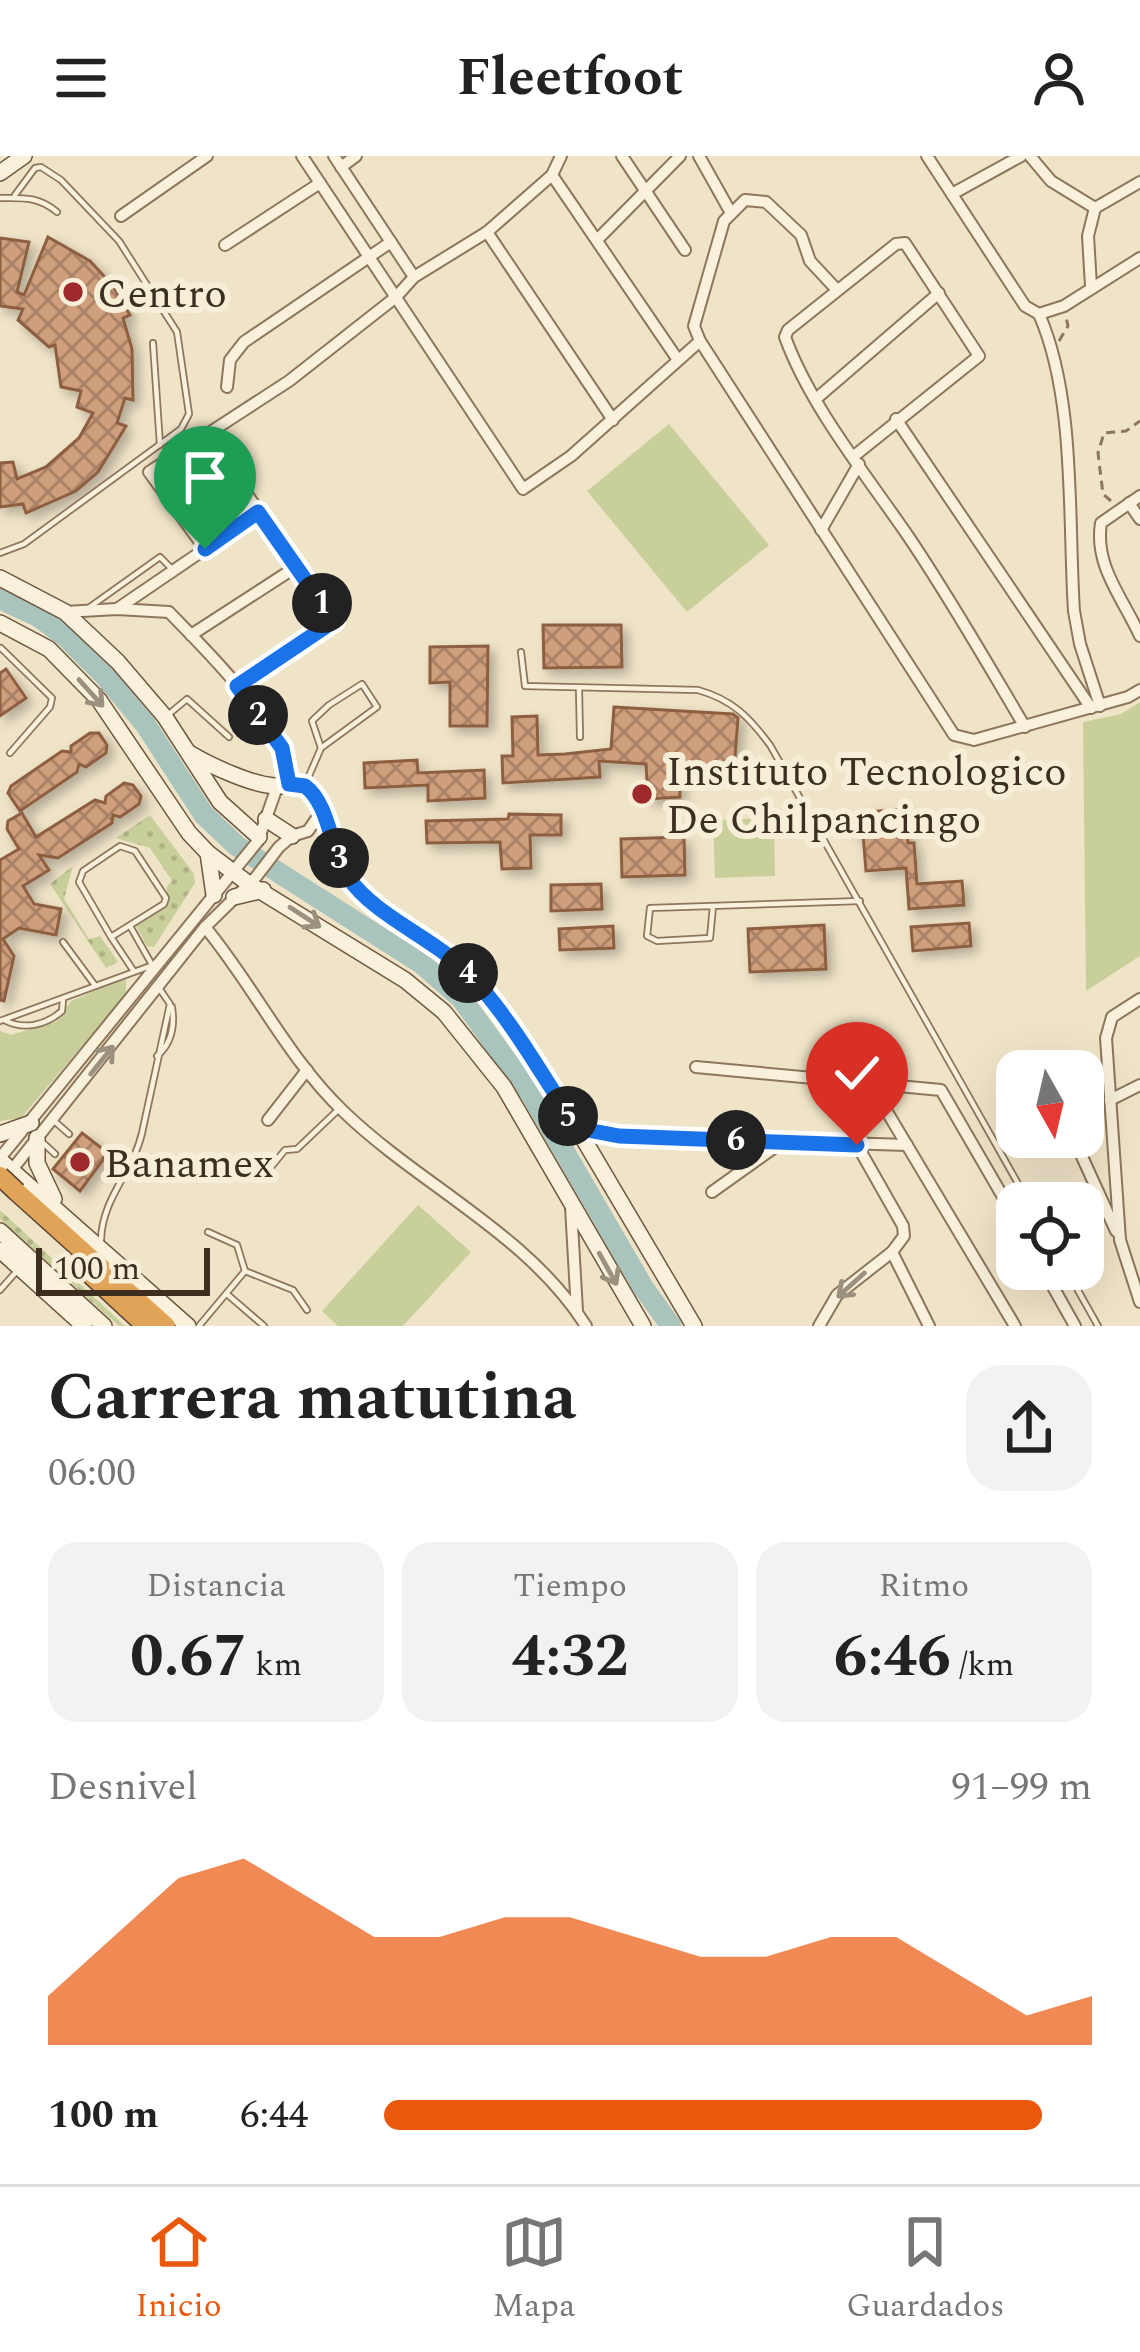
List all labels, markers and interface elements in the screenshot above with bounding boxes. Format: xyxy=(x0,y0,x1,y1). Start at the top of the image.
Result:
text: Fleetfoot xyxy=(457,37,683,119)
icon: menu xyxy=(48,45,114,111)
icon: person xyxy=(1026,45,1092,111)
place label: Centro xyxy=(97,263,227,326)
marker: Centro xyxy=(60,279,86,305)
pin xyxy=(154,426,256,549)
icon: arrive xyxy=(172,444,238,510)
pin: 1 xyxy=(292,573,352,633)
text: 1 xyxy=(313,578,331,628)
one-way arrow xyxy=(77,677,104,707)
pin: 2 xyxy=(228,685,288,745)
text: 2 xyxy=(249,690,267,740)
place label: Instituto Tecnologico De Chilpancingo xyxy=(666,741,1067,852)
marker: Instituto Tecnologico De Chilpancingo xyxy=(629,781,655,807)
pin: 3 xyxy=(309,828,369,888)
text: 3 xyxy=(330,833,348,883)
one-way arrow xyxy=(288,905,322,929)
pin: 4 xyxy=(438,943,498,1003)
text: 4 xyxy=(459,948,477,998)
pin xyxy=(806,1022,908,1145)
icon: check xyxy=(824,1040,890,1106)
one-way arrow xyxy=(88,1045,115,1077)
north arrow xyxy=(996,1050,1104,1158)
map controls xyxy=(996,1050,1104,1290)
pin: 5 xyxy=(538,1086,598,1146)
text: 5 xyxy=(559,1091,577,1141)
pin: 6 xyxy=(706,1110,766,1170)
text: 6 xyxy=(727,1115,745,1165)
place label: Banamex xyxy=(104,1133,274,1196)
marker: Banamex xyxy=(67,1149,93,1175)
button: locate xyxy=(996,1182,1104,1290)
scale bar xyxy=(36,1242,210,1295)
text: 100 m xyxy=(54,1244,140,1294)
one-way arrow xyxy=(597,1250,620,1285)
one-way arrow xyxy=(836,1271,866,1298)
text: Carrera matutina xyxy=(48,1348,576,1449)
button: share xyxy=(966,1365,1092,1491)
text: 06:00 xyxy=(48,1444,136,1503)
text: Distancia xyxy=(146,1561,286,1611)
text: Tiempo xyxy=(513,1561,627,1611)
text: Ritmo xyxy=(879,1561,969,1611)
text: 0.67 xyxy=(130,1611,247,1703)
text: 4:32 xyxy=(511,1611,629,1703)
text: 6:46 xyxy=(834,1611,951,1703)
text: km xyxy=(247,1640,302,1690)
text: /km xyxy=(951,1640,1014,1690)
text: Desnivel xyxy=(48,1758,198,1817)
text: 91–99 m xyxy=(951,1758,1092,1817)
text: 100 m xyxy=(48,2086,159,2145)
text: 6:44 xyxy=(240,2086,308,2145)
tab: Inicio xyxy=(135,2209,222,2331)
tab: Mapa xyxy=(493,2209,575,2331)
tab: Guardados xyxy=(846,2209,1005,2331)

